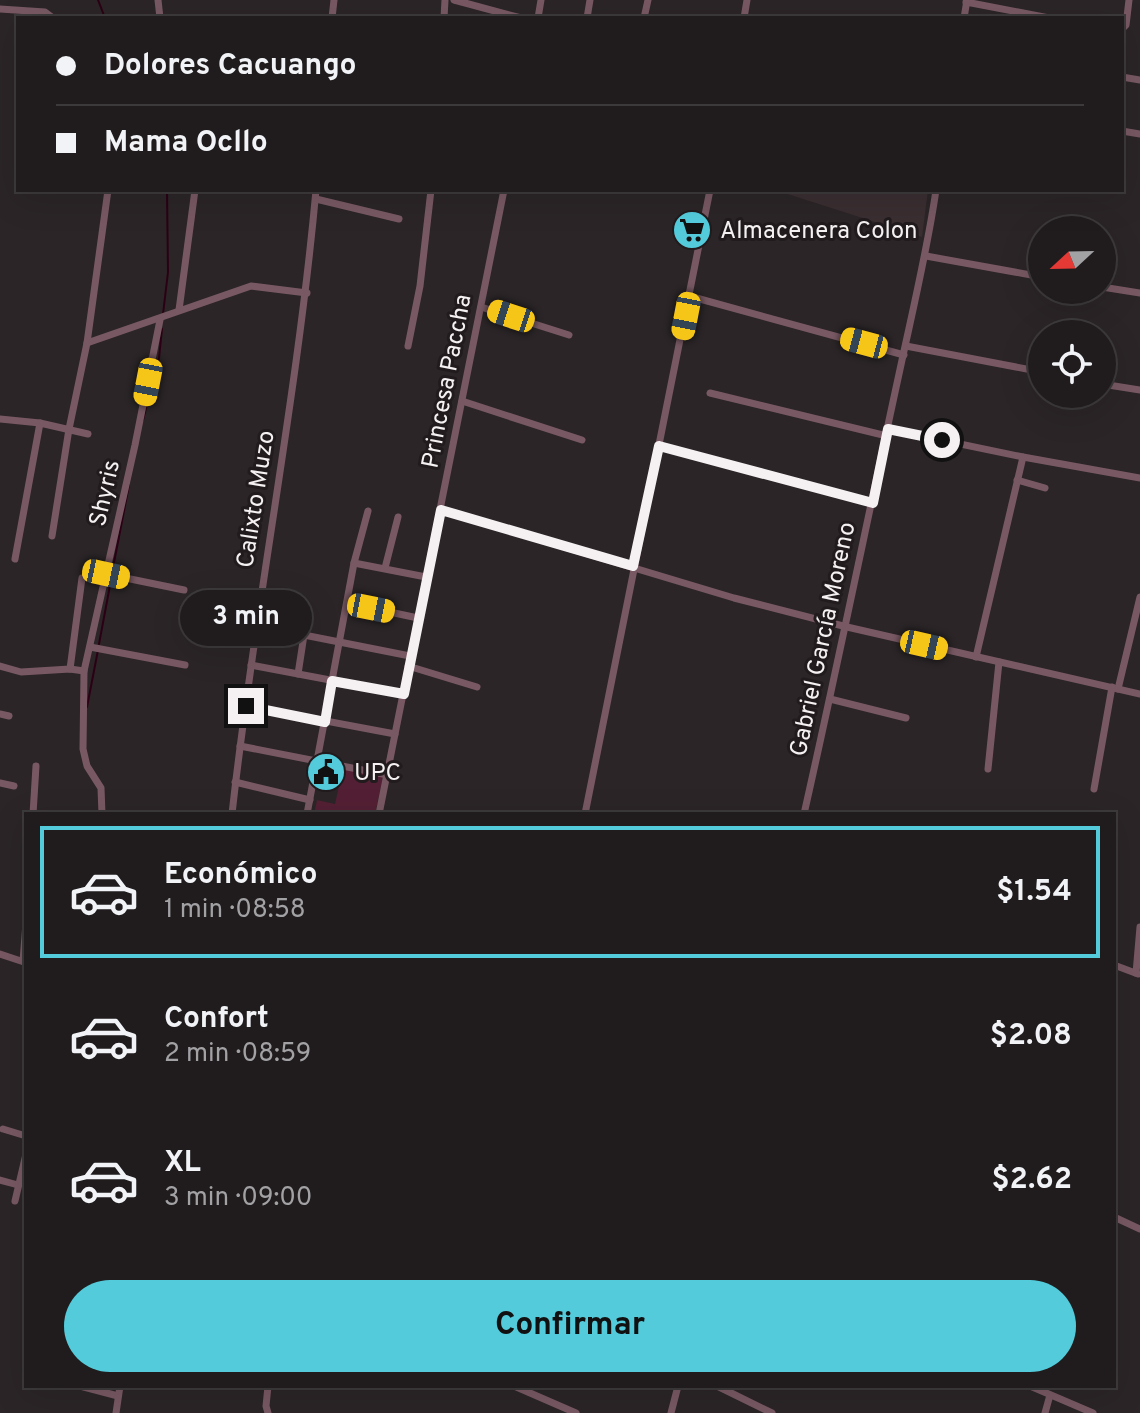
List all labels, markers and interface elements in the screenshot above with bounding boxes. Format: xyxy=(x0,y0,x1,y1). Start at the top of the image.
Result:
text: Dolores Cacuango xyxy=(104,48,356,85)
text: Mama Ocllo xyxy=(104,125,268,162)
supermarket icon: Almacenera Colon xyxy=(671,209,713,251)
north arrow xyxy=(1028,216,1116,304)
map controls xyxy=(1028,216,1116,408)
place label: Almacenera Colon xyxy=(720,217,918,247)
car xyxy=(670,290,702,342)
street label: Princesa Paccha xyxy=(416,292,480,471)
car xyxy=(484,297,538,335)
button: locate xyxy=(1028,320,1116,408)
car xyxy=(838,325,890,361)
car xyxy=(132,356,164,408)
route start xyxy=(924,422,960,458)
street label: Calixto Muzo xyxy=(231,428,283,570)
street label: Shyris xyxy=(84,457,128,530)
street label: Gabriel García Moreno xyxy=(784,519,863,759)
car xyxy=(80,557,132,591)
callout: 3 min xyxy=(180,590,312,646)
car xyxy=(345,592,397,624)
text: 3 min xyxy=(212,601,280,634)
car xyxy=(898,628,950,662)
route end xyxy=(228,688,264,724)
public building icon: UPC xyxy=(305,751,347,793)
place label: UPC xyxy=(354,759,401,789)
icon: car xyxy=(68,856,140,928)
text: Económico xyxy=(164,857,317,894)
text: $1.54 xyxy=(996,874,1072,911)
text: 1 min · 08:58 xyxy=(164,894,306,927)
icon: car xyxy=(68,1000,140,1072)
text: Confort xyxy=(164,1001,269,1038)
text: $2.08 xyxy=(990,1018,1072,1055)
text: 2 min · 08:59 xyxy=(164,1038,311,1071)
icon: car xyxy=(68,1144,140,1216)
text: XL xyxy=(164,1145,201,1182)
text: $2.62 xyxy=(991,1162,1072,1199)
text: 3 min · 09:00 xyxy=(164,1182,313,1215)
button: Confirmar xyxy=(64,1280,1076,1372)

